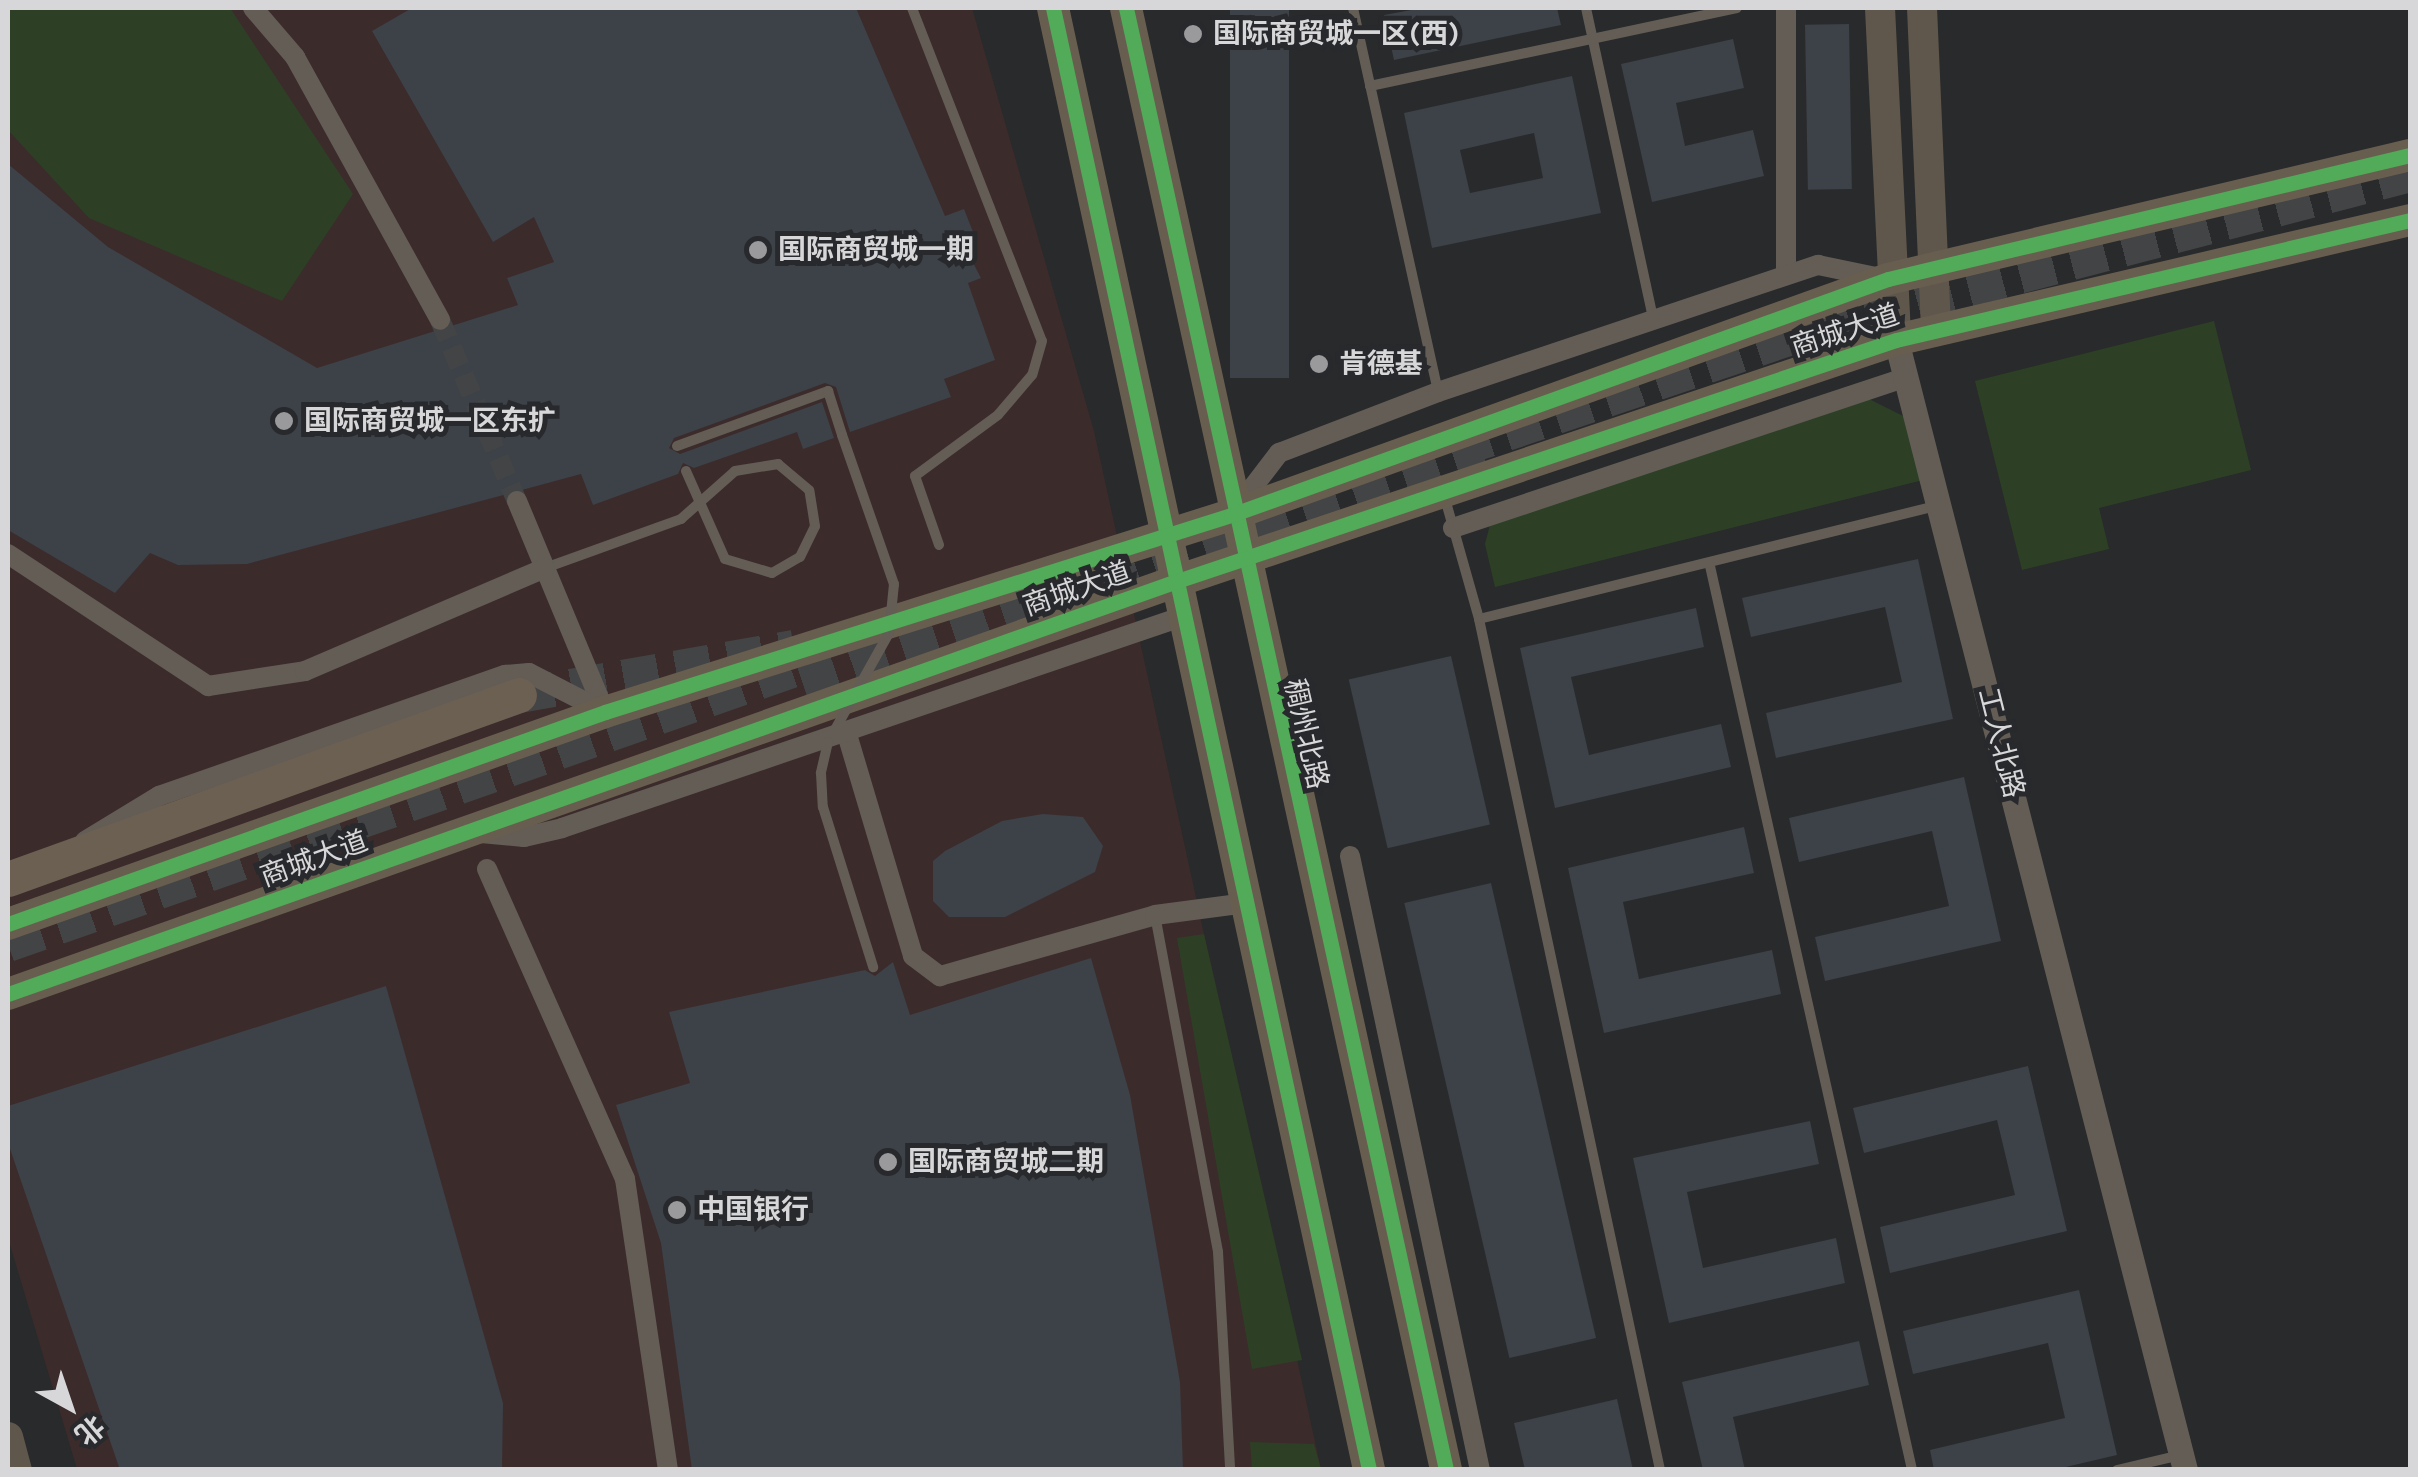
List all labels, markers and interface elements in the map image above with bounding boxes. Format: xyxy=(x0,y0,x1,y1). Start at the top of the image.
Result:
place label: 国际商贸城一区(西) xyxy=(1213,17,1459,51)
marker: 国际商贸城一区(西) xyxy=(1182,23,1204,45)
place label: 国际商贸城一期 xyxy=(778,233,974,267)
marker: 国际商贸城一期 xyxy=(747,239,769,261)
street label: 商城大道 xyxy=(1787,298,1903,364)
place label: 肯德基 xyxy=(1339,347,1423,381)
marker: 肯德基 xyxy=(1308,353,1330,375)
place label: 国际商贸城一区东扩 xyxy=(304,404,556,438)
marker: 国际商贸城一区东扩 xyxy=(273,410,295,432)
street label: 商城大道 xyxy=(1019,555,1135,623)
street label: 稠州北路 xyxy=(1277,676,1335,792)
street label: 工人北路 xyxy=(1971,685,2031,801)
street label: 商城大道 xyxy=(256,824,372,894)
place label: 国际商贸城二期 xyxy=(908,1145,1104,1179)
marker: 国际商贸城二期 xyxy=(877,1151,899,1173)
place label: 中国银行 xyxy=(697,1193,809,1227)
marker: 中国银行 xyxy=(666,1199,688,1221)
north arrow xyxy=(20,1357,120,1457)
text: 北 xyxy=(68,1409,111,1452)

